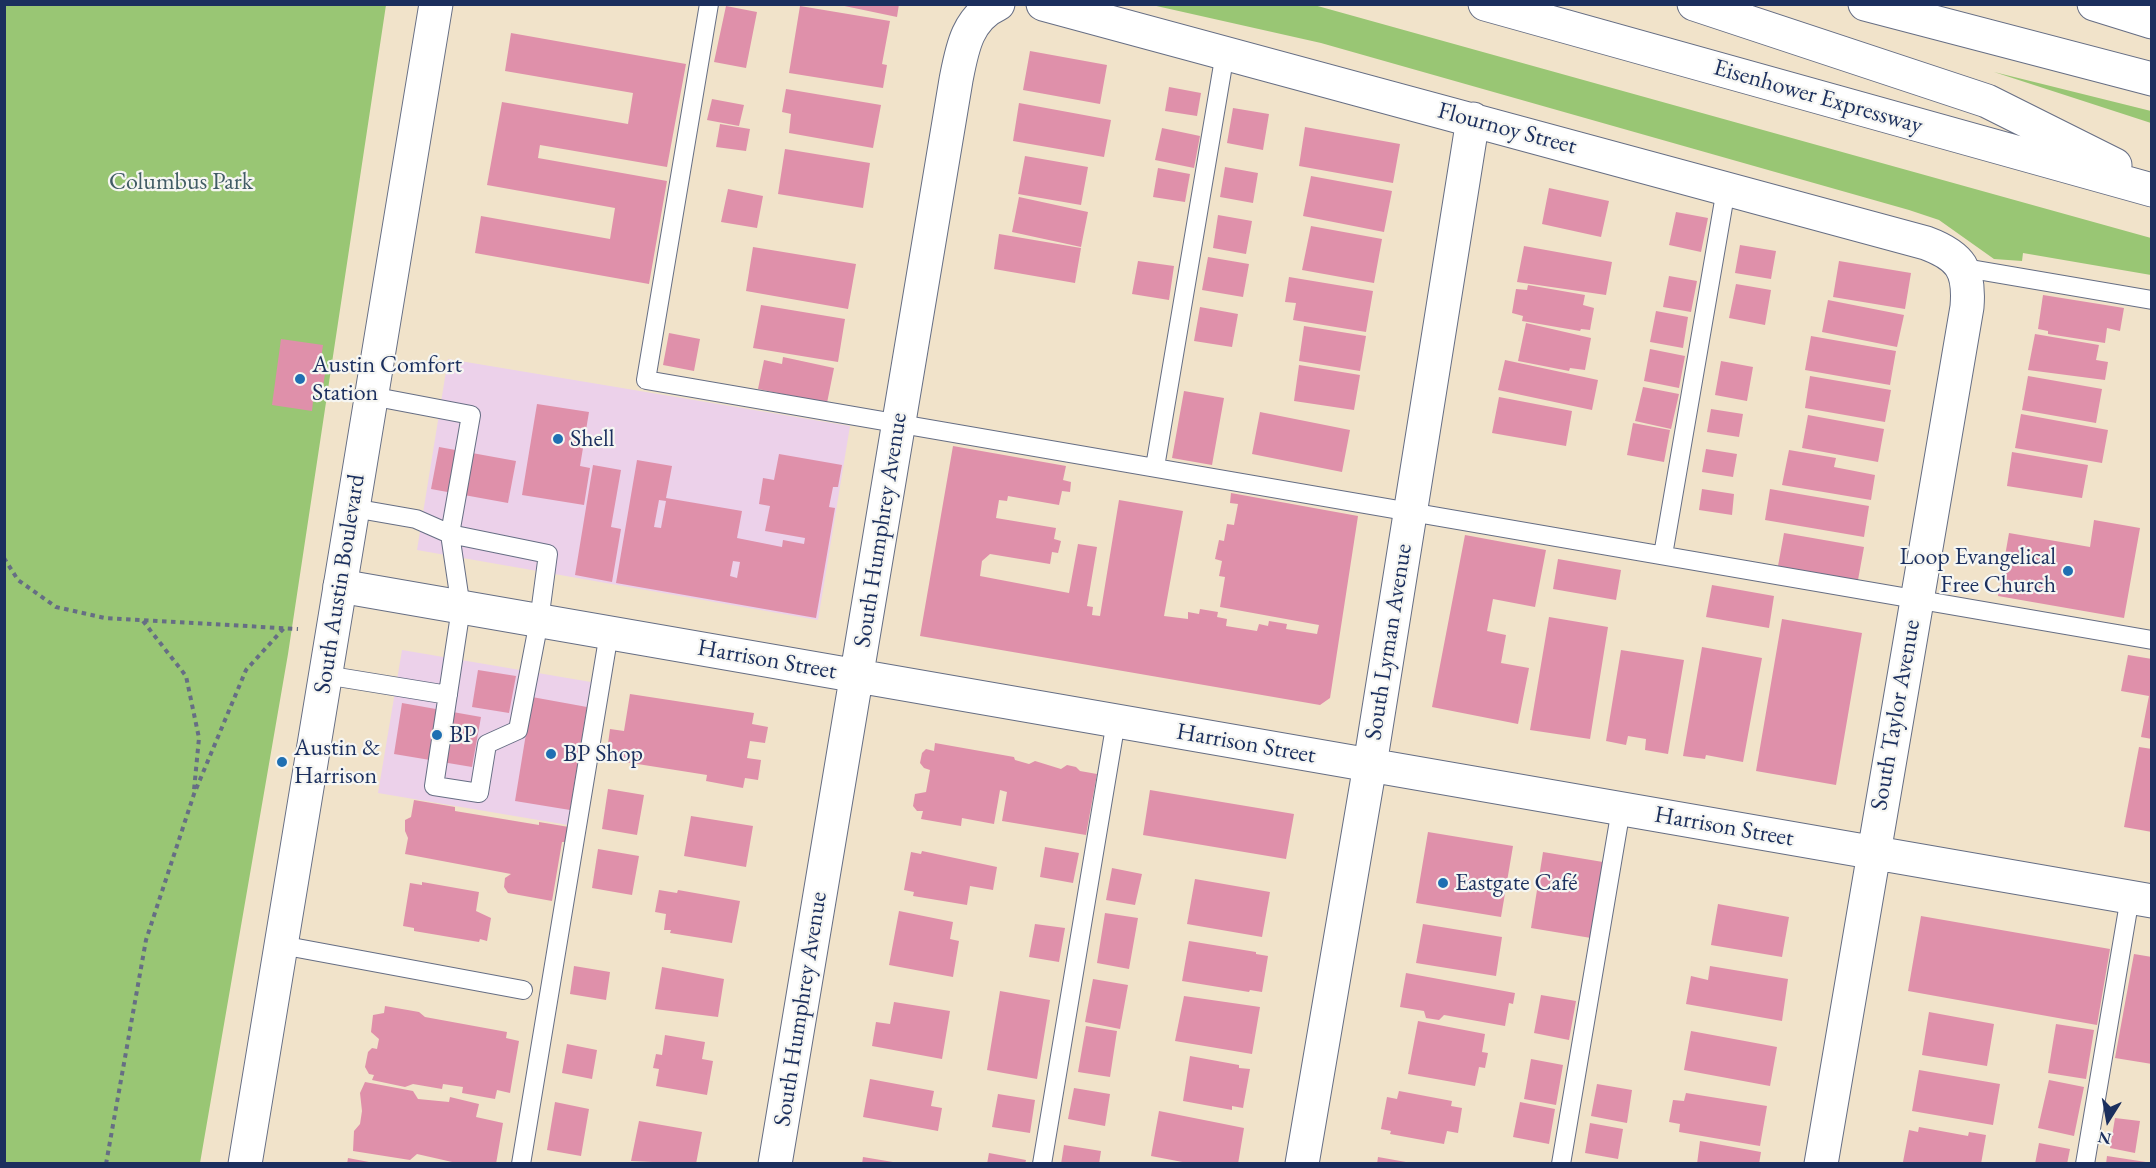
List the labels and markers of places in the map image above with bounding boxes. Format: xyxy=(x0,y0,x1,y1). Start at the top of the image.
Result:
place label: Austin Comfort Station xyxy=(312,351,462,407)
marker: Austin Comfort Station xyxy=(293,372,307,386)
place label: Shell xyxy=(570,425,614,453)
marker: Shell xyxy=(551,432,565,446)
place label: Loop Evangelical Free Church xyxy=(1900,543,2056,599)
marker: Loop Evangelical Free Church xyxy=(2061,564,2075,578)
place label: BP xyxy=(449,721,476,749)
marker: BP xyxy=(430,728,444,742)
place label: Austin & Harrison xyxy=(294,734,380,790)
place label: BP Shop xyxy=(563,740,643,768)
marker: BP Shop xyxy=(544,747,558,761)
marker: Austin & Harrison xyxy=(275,755,289,769)
place label: Eastgate Café xyxy=(1455,869,1578,897)
marker: Eastgate Café xyxy=(1436,876,1450,890)

